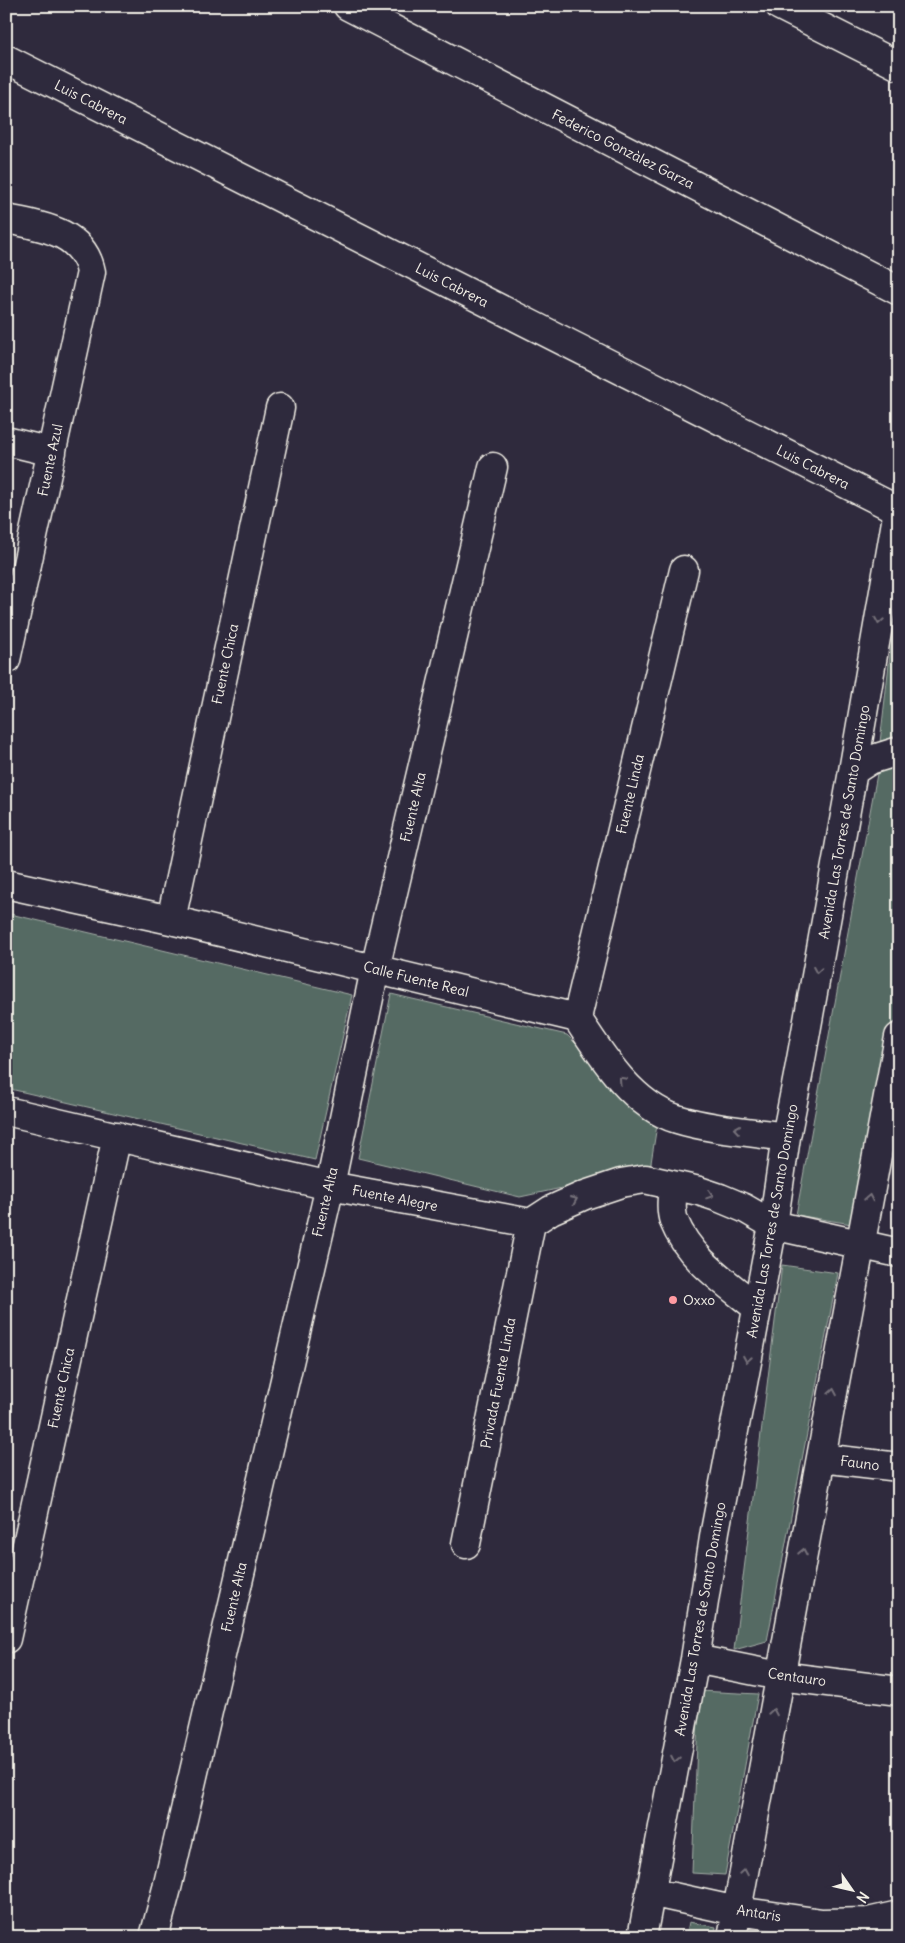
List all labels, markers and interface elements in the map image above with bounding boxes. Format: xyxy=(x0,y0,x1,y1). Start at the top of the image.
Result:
street label: Luis Cabrera xyxy=(51,76,131,128)
street label: Federico Gonzàlez Garza xyxy=(549,105,697,193)
street label: Luis Cabrera xyxy=(412,259,492,311)
street label: Fuente Azul xyxy=(34,422,66,498)
street label: Luis Cabrera xyxy=(773,441,853,493)
one-way arrow xyxy=(875,616,885,625)
street label: Fuente Chica xyxy=(208,622,242,706)
street label: Avenida Las Torres de Santo Domingo xyxy=(815,703,874,941)
street label: Fuente Linda xyxy=(612,752,648,836)
street label: Fuente Alta xyxy=(396,770,430,844)
street label: Calle Fuente Real xyxy=(361,957,471,1001)
one-way arrow xyxy=(813,966,823,975)
one-way arrow xyxy=(619,1077,628,1086)
street label: Avenida Las Torres de Santo Domingo xyxy=(743,1102,802,1340)
one-way arrow xyxy=(733,1125,742,1135)
street label: Fuente Alta xyxy=(308,1165,342,1239)
street label: Fuente Alegre xyxy=(351,1181,439,1215)
one-way arrow xyxy=(705,1189,713,1199)
one-way arrow xyxy=(863,1193,873,1202)
one-way arrow xyxy=(569,1196,578,1206)
place label: Oxxo xyxy=(683,1291,715,1309)
marker: Oxxo xyxy=(667,1294,679,1306)
street label: Privada Fuente Linda xyxy=(476,1316,520,1450)
street label: Fuente Chica xyxy=(44,1346,78,1430)
one-way arrow xyxy=(743,1355,753,1363)
one-way arrow xyxy=(827,1388,837,1397)
street label: Fauno xyxy=(839,1452,881,1474)
street label: Avenida Las Torres de Santo Domingo xyxy=(671,1500,730,1738)
one-way arrow xyxy=(798,1548,808,1556)
street label: Fuente Alta xyxy=(217,1560,251,1634)
street label: Centauro xyxy=(767,1664,827,1690)
one-way arrow xyxy=(768,1707,778,1716)
one-way arrow xyxy=(671,1754,681,1763)
north arrow xyxy=(828,1866,878,1916)
one-way arrow xyxy=(739,1867,749,1876)
text: N xyxy=(853,1888,873,1906)
street label: Antaris xyxy=(735,1901,783,1925)

